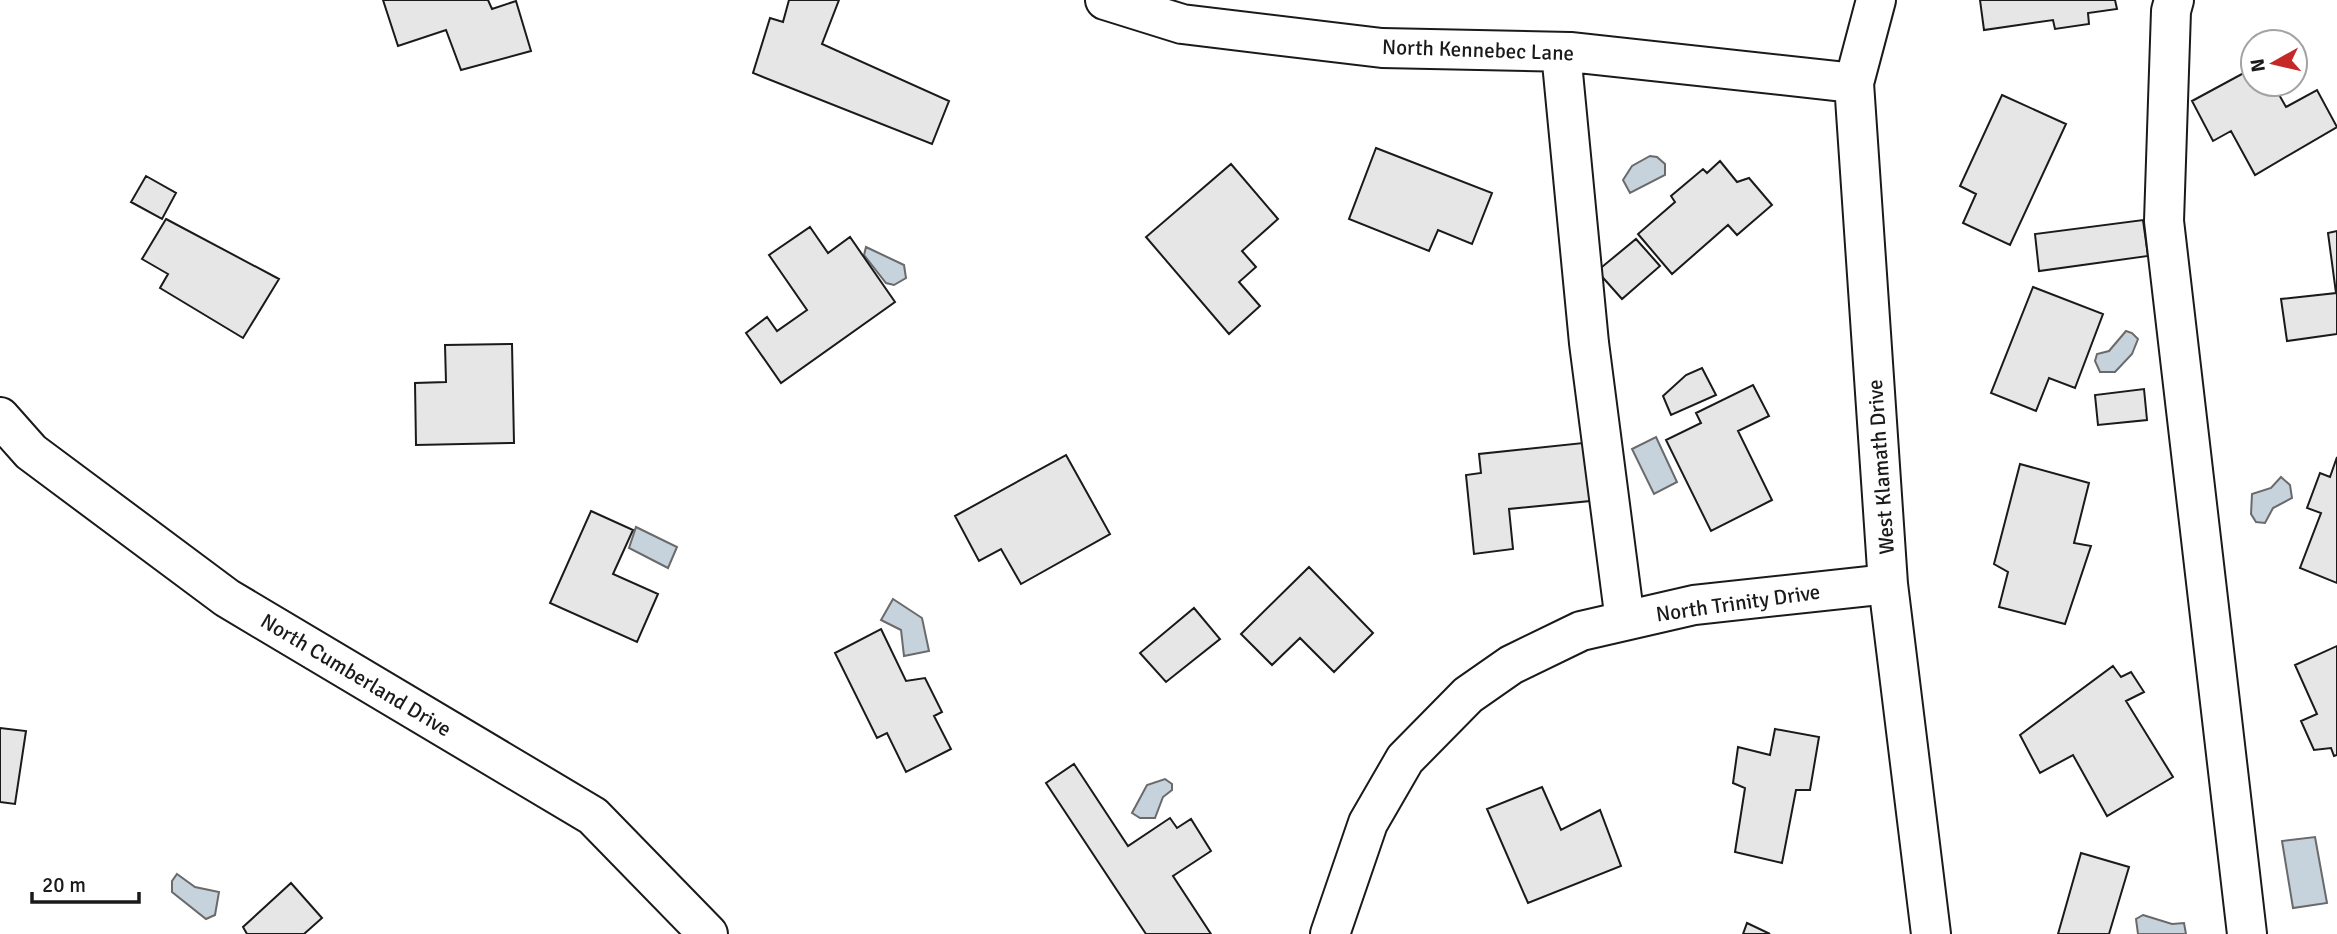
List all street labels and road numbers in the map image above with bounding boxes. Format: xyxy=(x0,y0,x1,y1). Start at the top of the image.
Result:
street label: North Kennebec Lane xyxy=(1381,34,1575,66)
street label: West Klamath Drive xyxy=(1862,379,1900,555)
street label: North Trinity Drive xyxy=(1654,579,1822,627)
street label: North Cumberland Drive xyxy=(256,608,456,742)

